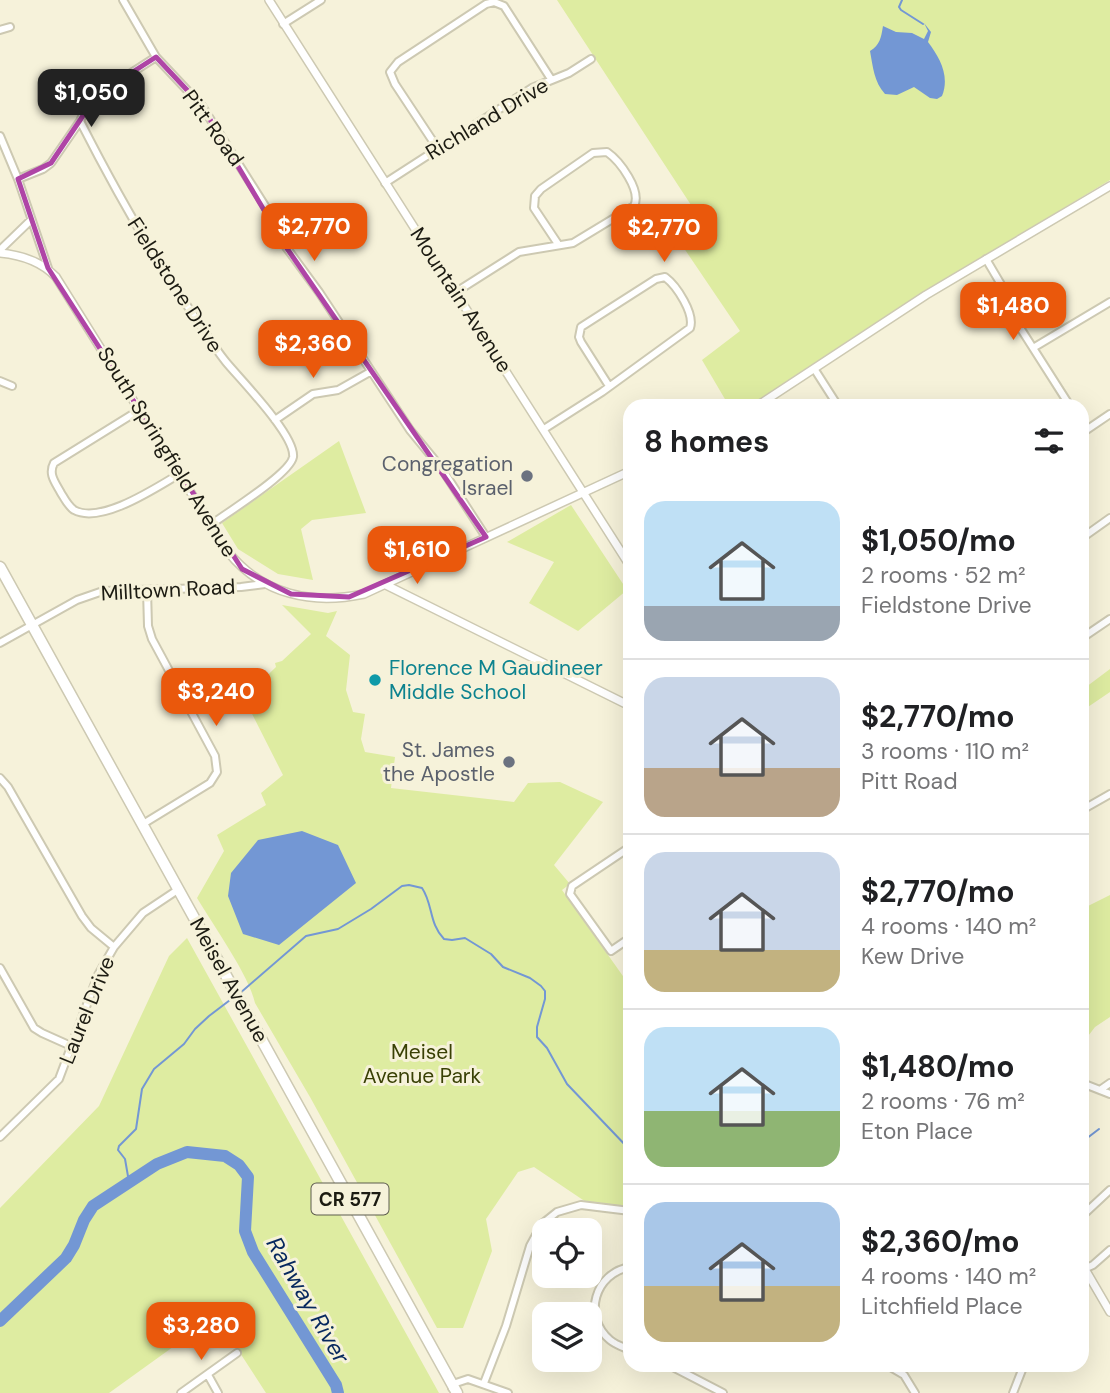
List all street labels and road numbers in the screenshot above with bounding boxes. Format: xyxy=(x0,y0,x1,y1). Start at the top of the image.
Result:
street label: Richland Drive xyxy=(421,71,554,167)
street label: Pitt Road xyxy=(176,84,250,172)
street label: Fieldstone Drive xyxy=(121,212,229,358)
street label: Mountain Avenue xyxy=(404,222,518,378)
street label: South Springfield Avenue xyxy=(91,342,243,563)
street label: Milltown Road xyxy=(100,572,236,608)
street label: Meisel Avenue xyxy=(183,913,275,1048)
street label: Laurel Drive xyxy=(53,952,121,1068)
road number: CR 577 xyxy=(312,1184,388,1214)

